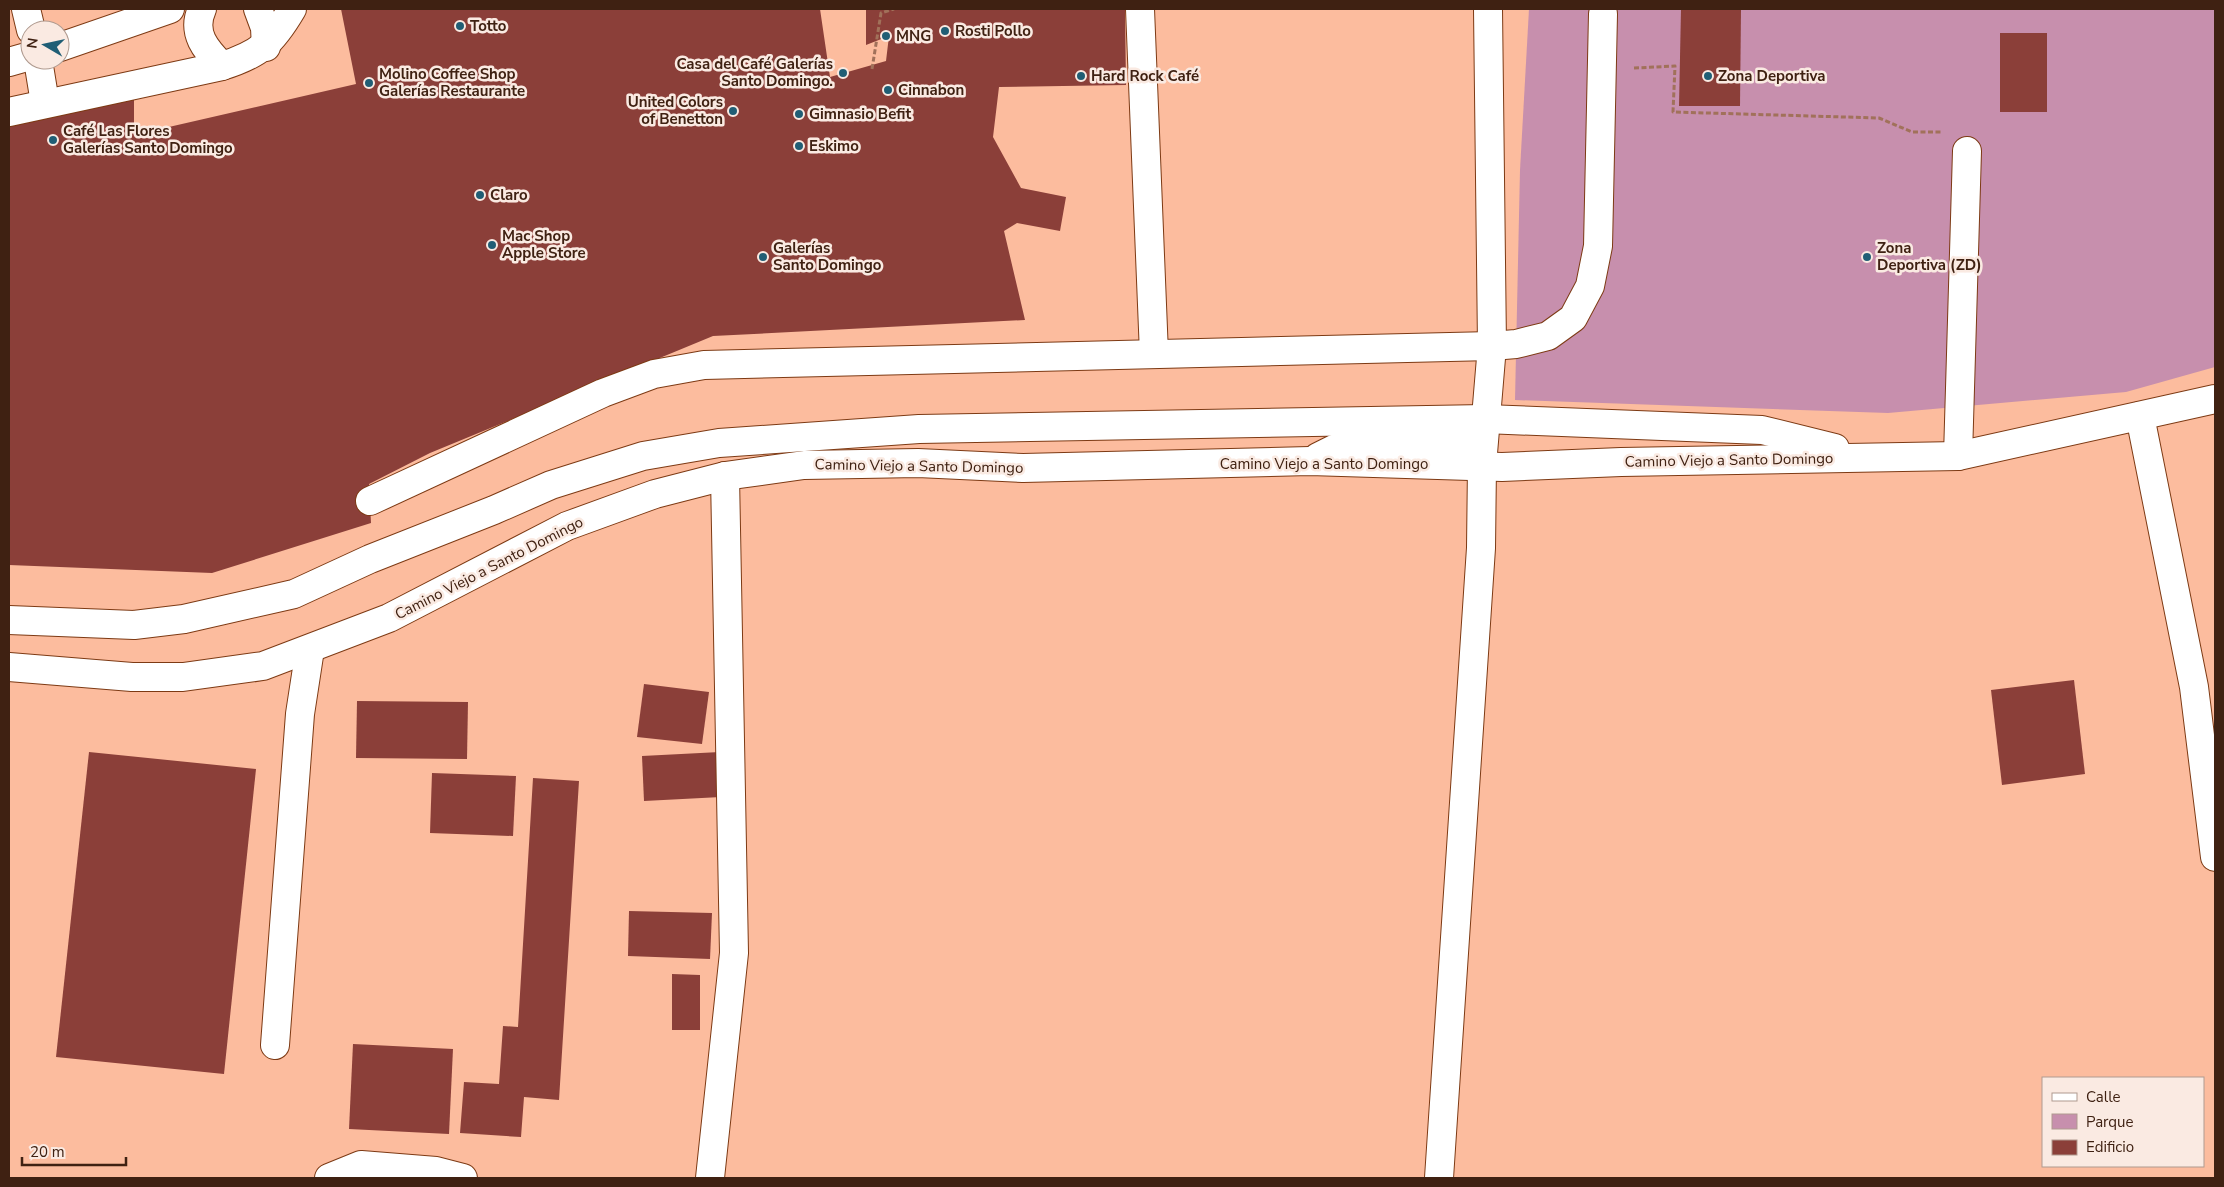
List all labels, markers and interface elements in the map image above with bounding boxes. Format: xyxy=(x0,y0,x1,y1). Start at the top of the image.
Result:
place label: Totto xyxy=(470,16,507,36)
north arrow xyxy=(20,20,70,70)
marker: Totto xyxy=(454,20,466,32)
place label: Rosti Pollo xyxy=(955,21,1031,41)
marker: Rosti Pollo xyxy=(939,25,951,37)
place label: MNG xyxy=(896,26,931,46)
marker: MNG xyxy=(880,30,892,42)
text: N xyxy=(22,36,43,50)
place label: Casa del Café Galerías Santo Domingo. xyxy=(676,54,833,91)
place label: Molino Coffee Shop Galerías Restaurante xyxy=(379,64,525,101)
place label: Hard Rock Café xyxy=(1091,66,1199,86)
place label: Zona Deportiva xyxy=(1718,66,1826,86)
marker: Casa del Café Galerías Santo Domingo. xyxy=(837,67,849,79)
marker: Hard Rock Café xyxy=(1075,70,1087,82)
marker: Zona Deportiva xyxy=(1702,70,1714,82)
marker: Molino Coffee Shop Galerías Restaurante xyxy=(363,77,375,89)
place label: Cinnabon xyxy=(898,80,964,100)
marker: Cinnabon xyxy=(882,84,894,96)
place label: United Colors of Benetton xyxy=(628,92,723,129)
place label: Gimnasio Befit xyxy=(809,104,911,124)
marker: United Colors of Benetton xyxy=(727,105,739,117)
marker: Gimnasio Befit xyxy=(793,108,805,120)
place label: Café Las Flores Galerías Santo Domingo xyxy=(63,121,233,158)
marker: Café Las Flores Galerías Santo Domingo xyxy=(47,134,59,146)
place label: Eskimo xyxy=(809,136,859,156)
marker: Eskimo xyxy=(793,140,805,152)
place label: Claro xyxy=(490,185,528,205)
marker: Claro xyxy=(474,189,486,201)
place label: Mac Shop Apple Store xyxy=(502,226,586,263)
place label: Galerías Santo Domingo xyxy=(773,238,882,275)
place label: Zona Deportiva (ZD) xyxy=(1877,238,1982,275)
marker: Mac Shop Apple Store xyxy=(486,239,498,251)
marker: Galerías Santo Domingo xyxy=(757,251,769,263)
marker: Zona Deportiva (ZD) xyxy=(1861,251,1873,263)
street label: Camino Viejo a Santo Domingo xyxy=(1624,448,1834,472)
street label: Camino Viejo a Santo Domingo xyxy=(814,454,1024,478)
street label: Camino Viejo a Santo Domingo xyxy=(1220,454,1428,474)
street label: Camino Viejo a Santo Domingo xyxy=(391,512,587,624)
legend xyxy=(2042,1077,2204,1167)
text: Calle xyxy=(2086,1087,2121,1107)
text: Parque xyxy=(2086,1112,2134,1132)
scale bar xyxy=(22,1134,126,1166)
text: Edificio xyxy=(2086,1137,2134,1157)
text: 20 m xyxy=(30,1142,65,1162)

